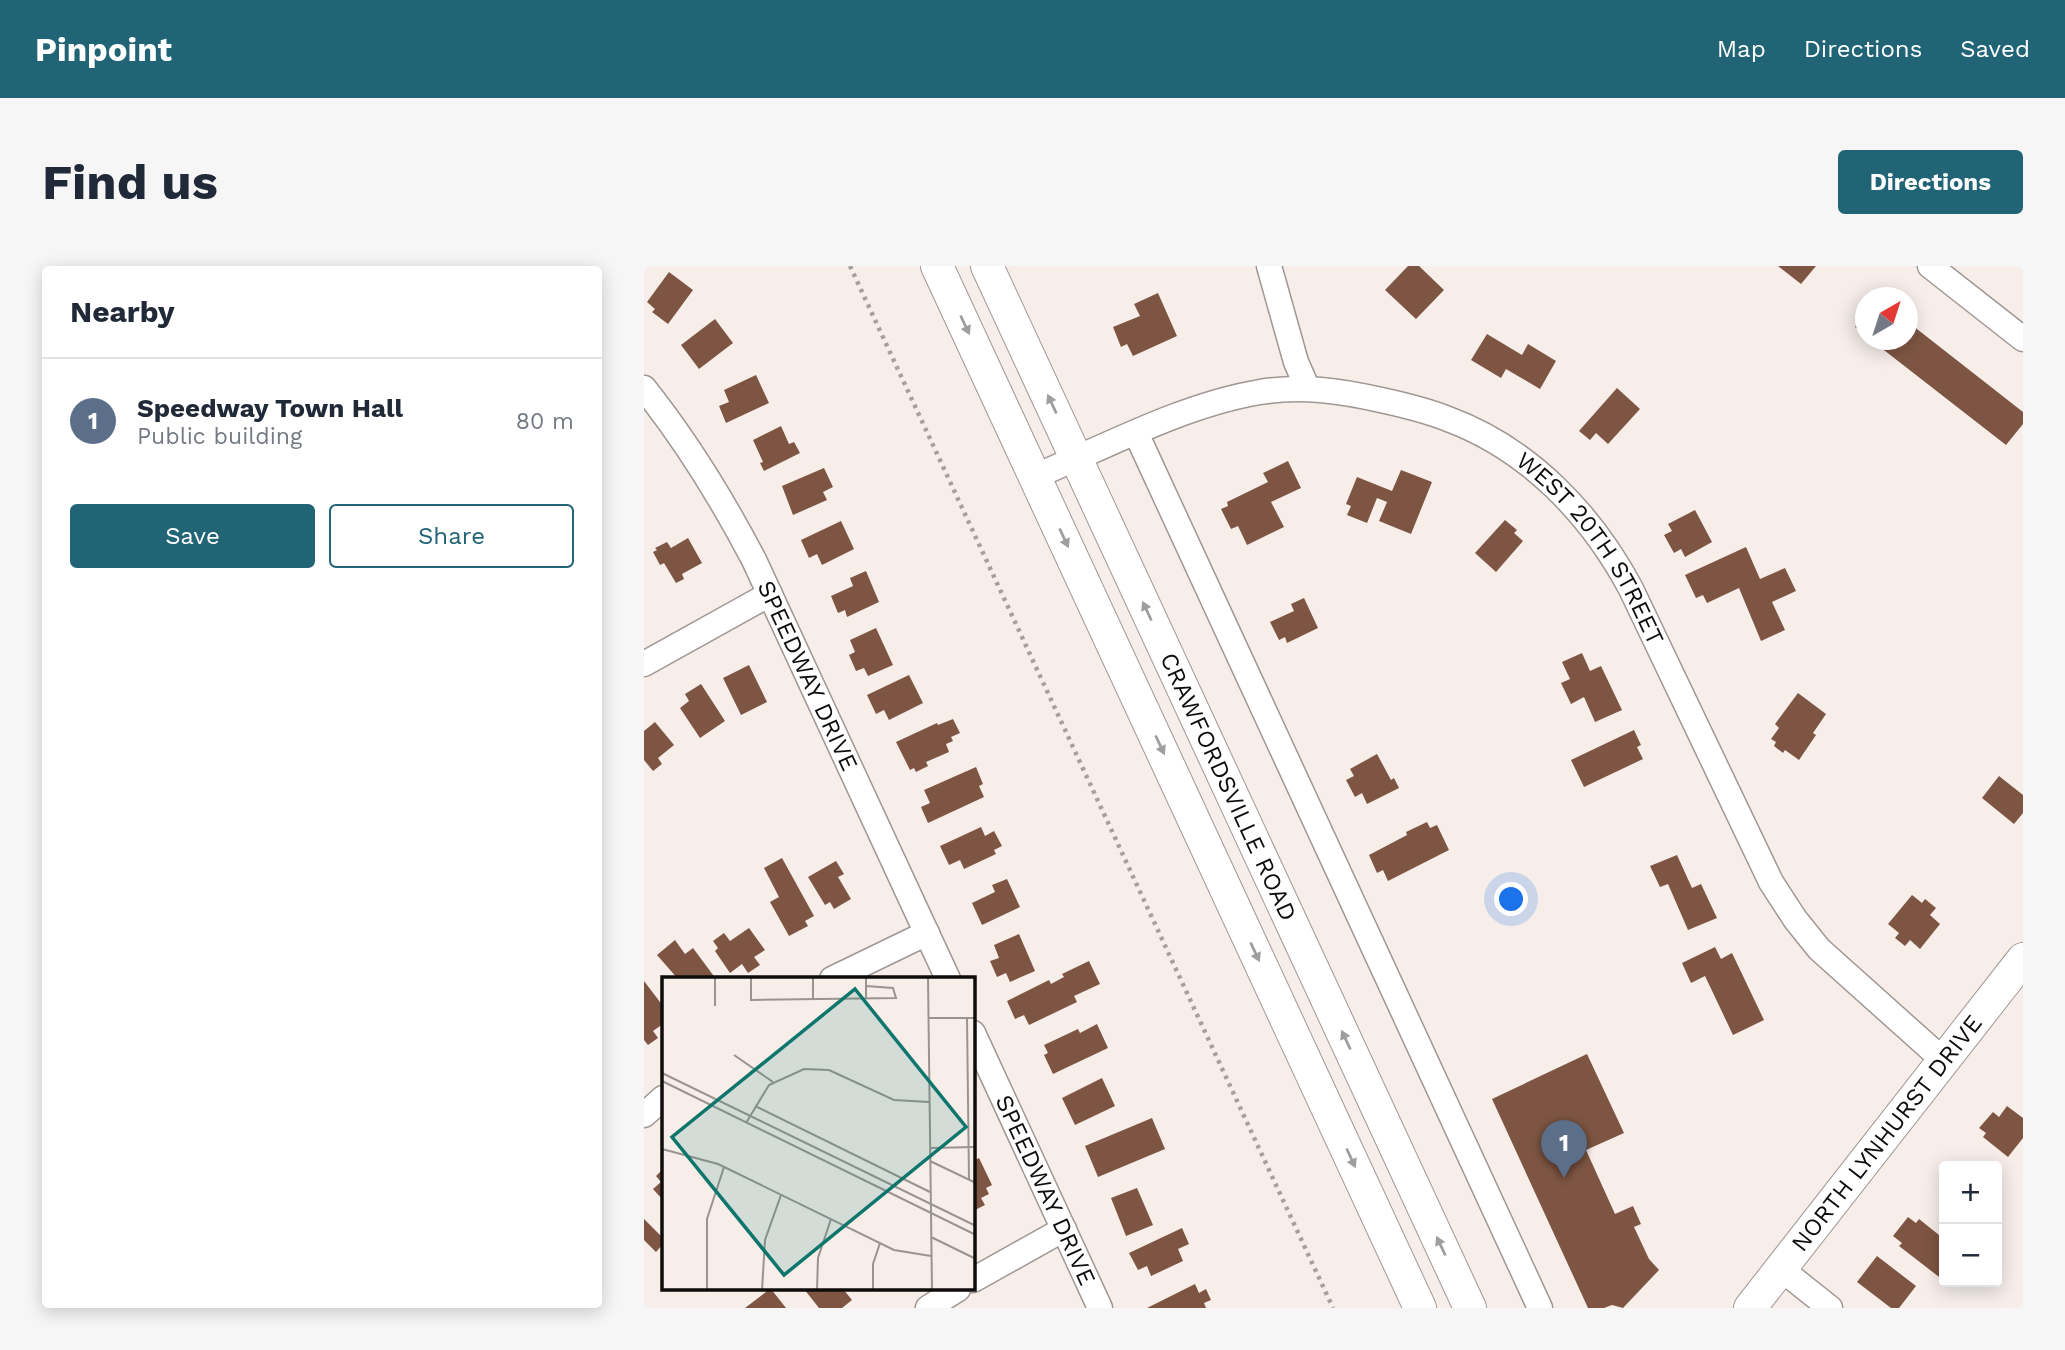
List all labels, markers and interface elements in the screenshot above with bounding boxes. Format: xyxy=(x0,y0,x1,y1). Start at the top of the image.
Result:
text: Pinpoint xyxy=(35,30,172,69)
text: Map xyxy=(1717,35,1766,63)
text: Directions xyxy=(1804,35,1922,63)
text: Saved xyxy=(1960,35,2030,63)
button: Directions xyxy=(1838,150,2023,214)
text: Find us xyxy=(42,153,218,211)
north arrow xyxy=(1855,287,1918,350)
text: Nearby xyxy=(70,294,175,329)
one-way arrow xyxy=(960,315,971,335)
text: Speedway Town Hall xyxy=(137,393,403,423)
one-way arrow xyxy=(1046,394,1058,414)
text: 1 xyxy=(88,408,98,435)
text: 80 m xyxy=(516,408,574,435)
text: Public building xyxy=(137,423,302,450)
street label: WEST 20TH STREET xyxy=(1511,446,1670,650)
button: Save xyxy=(70,504,315,568)
button: Share xyxy=(329,504,574,568)
one-way arrow xyxy=(1059,528,1070,548)
street label: SPEEDWAY DRIVE xyxy=(752,576,864,775)
one-way arrow xyxy=(1142,601,1153,621)
street label: CRAWFORDSVILLE ROAD xyxy=(1154,648,1303,925)
one-way arrow xyxy=(1154,735,1165,755)
your location xyxy=(1494,882,1528,916)
one-way arrow xyxy=(1249,942,1260,962)
inset map xyxy=(662,977,975,1290)
street label: NORTH LYNHURST DRIVE xyxy=(1786,1009,1988,1257)
one-way arrow xyxy=(1340,1029,1351,1050)
street label: SPEEDWAY DRIVE xyxy=(990,1091,1102,1290)
pin: 1 xyxy=(1541,1120,1587,1178)
one-way arrow xyxy=(1345,1148,1357,1168)
map controls xyxy=(1939,1161,2002,1287)
button: + xyxy=(1939,1161,2002,1224)
button: − xyxy=(1939,1224,2002,1287)
one-way arrow xyxy=(1435,1236,1447,1256)

